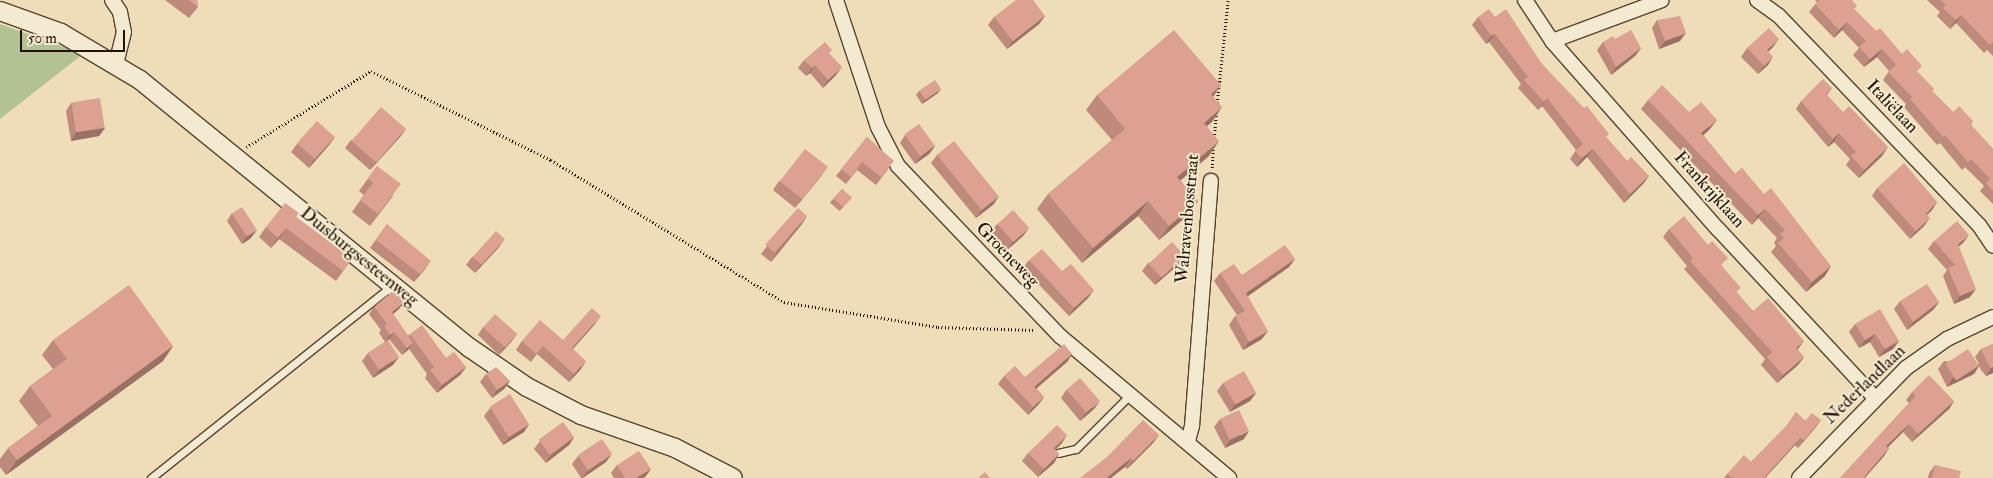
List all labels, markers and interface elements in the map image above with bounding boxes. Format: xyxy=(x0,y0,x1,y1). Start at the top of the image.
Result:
scale bar xyxy=(22,20,128,52)
text: 50 m xyxy=(28,29,57,48)
street label: Italiëlaan xyxy=(1861,76,1923,138)
street label: Frankrijklaan xyxy=(1669,147,1749,233)
street label: Walravenbosstraat xyxy=(1172,153,1204,285)
street label: Duisburgsesteenweg xyxy=(296,203,422,311)
street label: Groeneweg xyxy=(971,218,1043,292)
street label: Nederlandlaan xyxy=(1820,341,1910,429)

